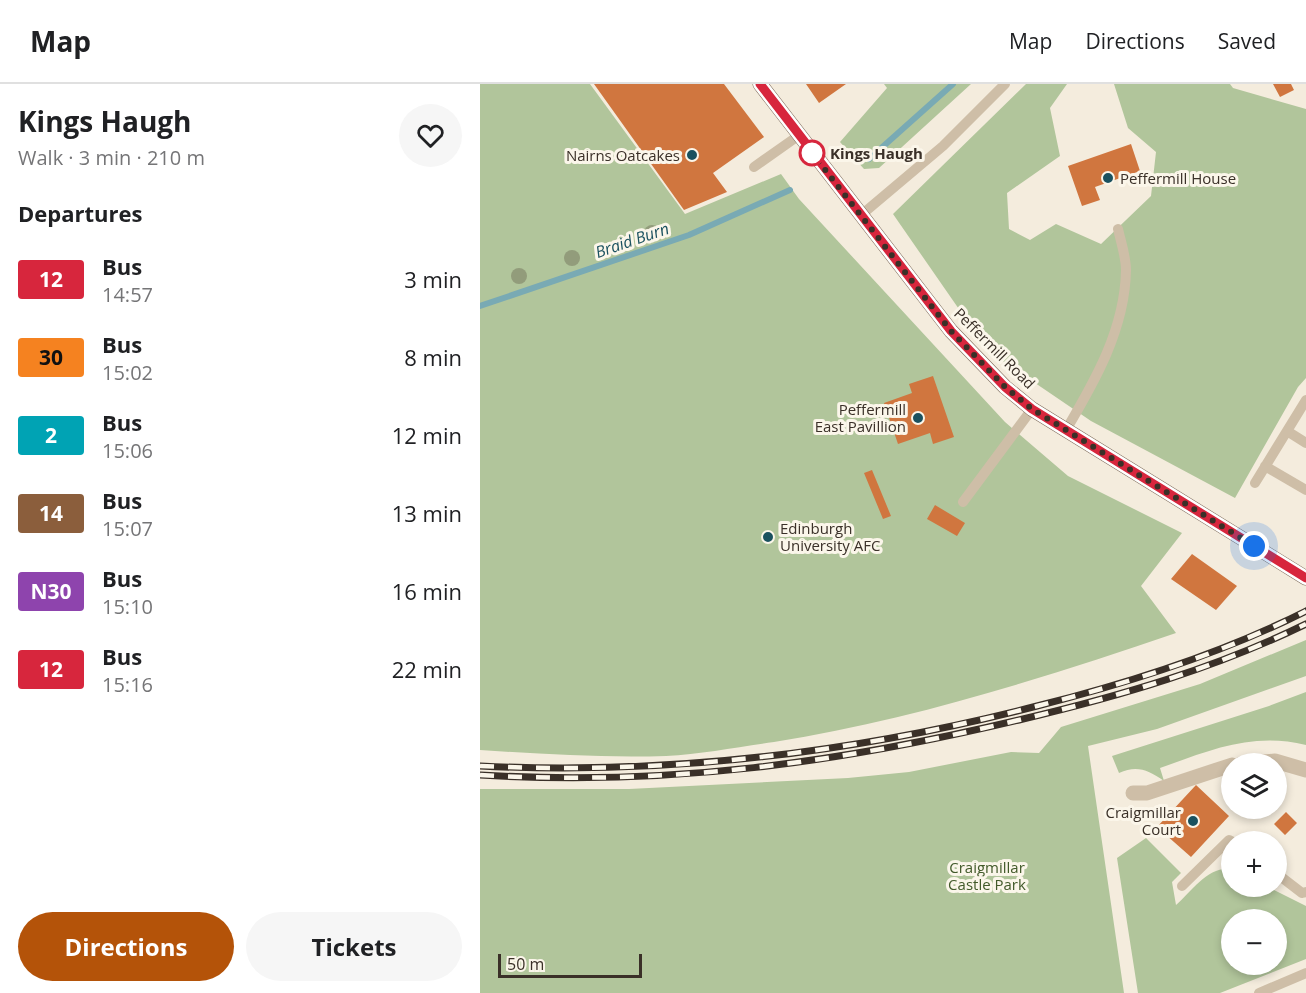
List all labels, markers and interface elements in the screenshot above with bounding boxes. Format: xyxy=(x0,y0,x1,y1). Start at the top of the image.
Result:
text: Map xyxy=(30,22,91,60)
text: Map xyxy=(1009,27,1052,55)
text: Directions xyxy=(1085,27,1185,55)
text: Saved xyxy=(1218,27,1276,55)
text: Kings Haugh xyxy=(18,102,192,140)
button: heart xyxy=(399,104,462,167)
marker: Kings Haugh xyxy=(799,140,825,166)
place label: Kings Haugh xyxy=(830,143,923,163)
text: Walk · 3 min · 210 m xyxy=(18,144,205,171)
place label: Nairns Oatcakes xyxy=(566,145,680,165)
marker: Nairns Oatcakes xyxy=(685,148,699,162)
place label: Peffermill House xyxy=(1120,168,1236,188)
marker: Peffermill House xyxy=(1101,171,1115,185)
text: Departures xyxy=(18,198,142,228)
water label: Braid Burn xyxy=(592,217,672,263)
text: Bus xyxy=(102,251,142,281)
text: 3 min xyxy=(404,264,462,294)
text: 12 xyxy=(39,265,63,293)
text: 14:57 xyxy=(102,281,153,308)
street label: Peffermill Road xyxy=(950,303,1040,393)
text: Bus xyxy=(102,329,142,359)
text: 8 min xyxy=(404,342,462,372)
text: 30 xyxy=(39,343,63,371)
text: 15:02 xyxy=(102,359,153,386)
place label: Peffermill East Pavillion xyxy=(815,399,906,436)
text: Bus xyxy=(102,407,142,437)
marker: Peffermill East Pavillion xyxy=(911,411,925,425)
text: 12 min xyxy=(392,420,462,450)
text: 2 xyxy=(45,421,57,449)
text: 15:06 xyxy=(102,437,153,464)
text: Bus xyxy=(102,485,142,515)
text: 13 min xyxy=(392,498,462,528)
text: 14 xyxy=(39,499,63,527)
text: 15:07 xyxy=(102,515,153,542)
place label: Edinburgh University AFC xyxy=(780,518,880,555)
marker: Edinburgh University AFC xyxy=(761,530,775,544)
your location xyxy=(1239,531,1269,561)
text: Bus xyxy=(102,563,142,593)
text: 16 min xyxy=(392,576,462,606)
text: N30 xyxy=(30,577,72,605)
text: 15:10 xyxy=(102,593,153,620)
text: Bus xyxy=(102,641,142,671)
text: 22 min xyxy=(392,654,462,684)
text: 12 xyxy=(39,655,63,683)
text: 15:16 xyxy=(102,671,153,698)
map controls xyxy=(1221,753,1287,975)
button: layers xyxy=(1221,753,1287,819)
place label: Craigmillar Court xyxy=(1105,802,1181,839)
marker: Craigmillar Court xyxy=(1186,814,1200,828)
button: + xyxy=(1221,831,1287,897)
park label: Craigmillar Castle Park xyxy=(948,857,1026,894)
button: − xyxy=(1221,909,1287,975)
button: Directions xyxy=(18,912,234,981)
button: Tickets xyxy=(246,912,462,981)
scale bar xyxy=(498,951,642,978)
text: 50 m xyxy=(507,953,544,975)

